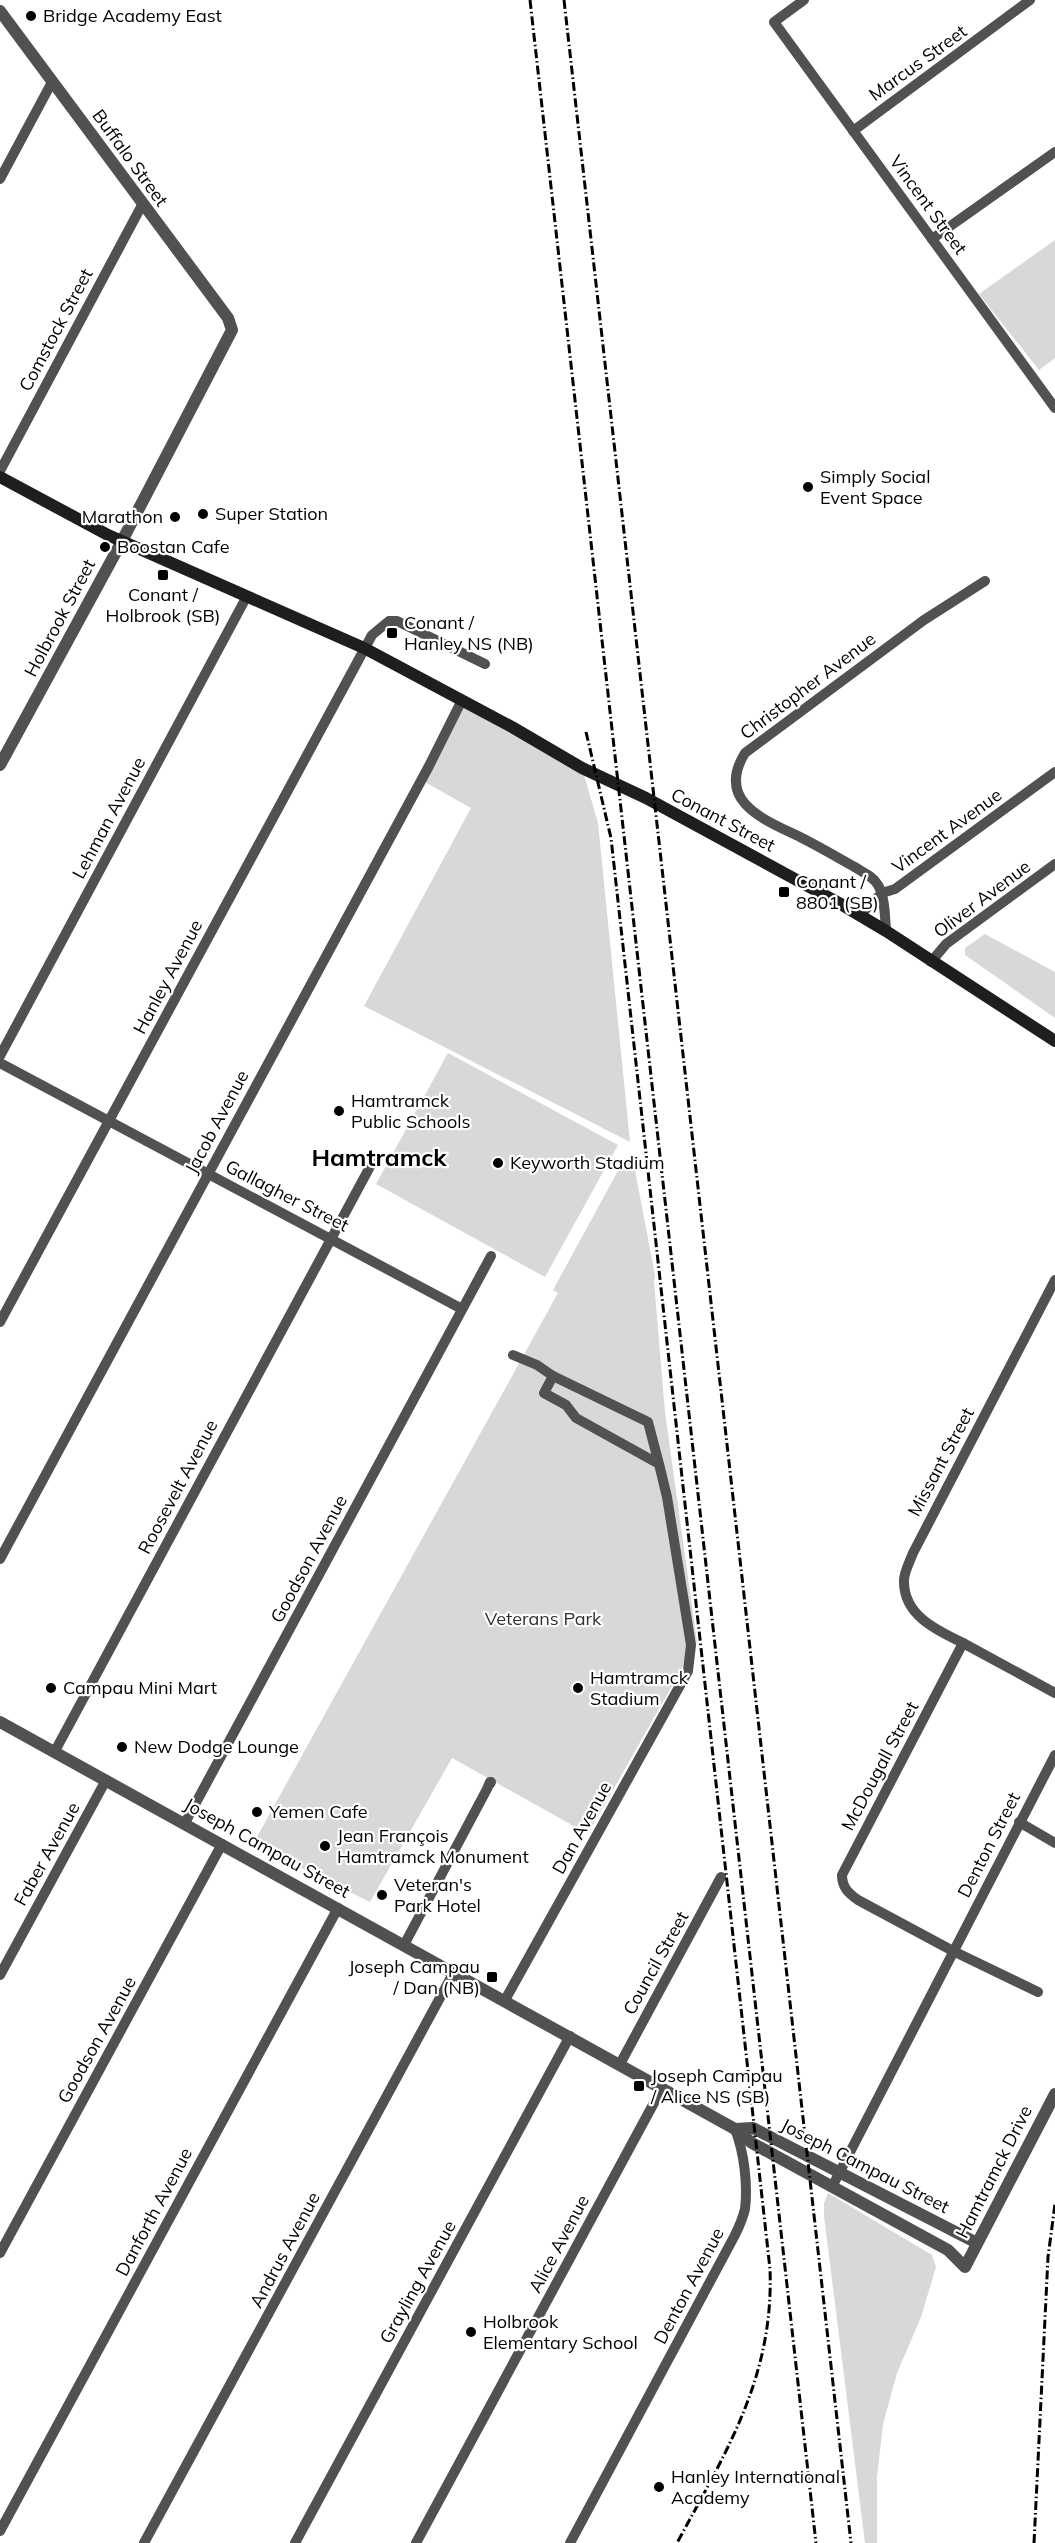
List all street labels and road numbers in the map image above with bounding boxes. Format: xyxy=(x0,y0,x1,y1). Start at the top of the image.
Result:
street label: Marcus Street xyxy=(864,19,971,106)
street label: Buffalo Street xyxy=(88,105,173,211)
street label: Vincent Street xyxy=(885,151,972,259)
street label: Comstock Street xyxy=(14,264,98,395)
street label: Holbrook Street xyxy=(19,555,100,681)
street label: Christopher Avenue xyxy=(735,627,880,744)
street label: Lehman Avenue xyxy=(67,753,150,883)
street label: Conant Street xyxy=(667,782,779,857)
street label: Vincent Avenue xyxy=(887,783,1006,878)
street label: Oliver Avenue xyxy=(929,855,1035,943)
street label: Hanley Avenue xyxy=(128,916,207,1038)
street label: Jacob Avenue xyxy=(180,1066,253,1177)
street label: Gallagher Street xyxy=(222,1155,353,1237)
street label: Missant Street xyxy=(902,1404,979,1520)
street label: Roosevelt Avenue xyxy=(133,1416,223,1558)
street label: Goodson Avenue xyxy=(265,1491,352,1627)
street label: McDougall Street xyxy=(836,1697,923,1834)
street label: Dan Avenue xyxy=(547,1777,616,1878)
street label: Denton Street xyxy=(952,1788,1025,1901)
street label: Joseph Campau Street xyxy=(180,1792,354,1903)
street label: Faber Avenue xyxy=(9,1798,85,1910)
street label: Council Street xyxy=(618,1907,693,2019)
street label: Goodson Avenue xyxy=(52,1972,141,2107)
street label: Hamtramck Drive xyxy=(950,2101,1037,2242)
street label: Joseph Campau Street xyxy=(777,2113,953,2218)
street label: Danforth Avenue xyxy=(110,2144,197,2280)
street label: Andrus Avenue xyxy=(244,2188,325,2312)
street label: Alice Avenue xyxy=(523,2191,594,2297)
street label: Grayling Avenue xyxy=(374,2216,461,2347)
street label: Denton Avenue xyxy=(648,2224,729,2348)

